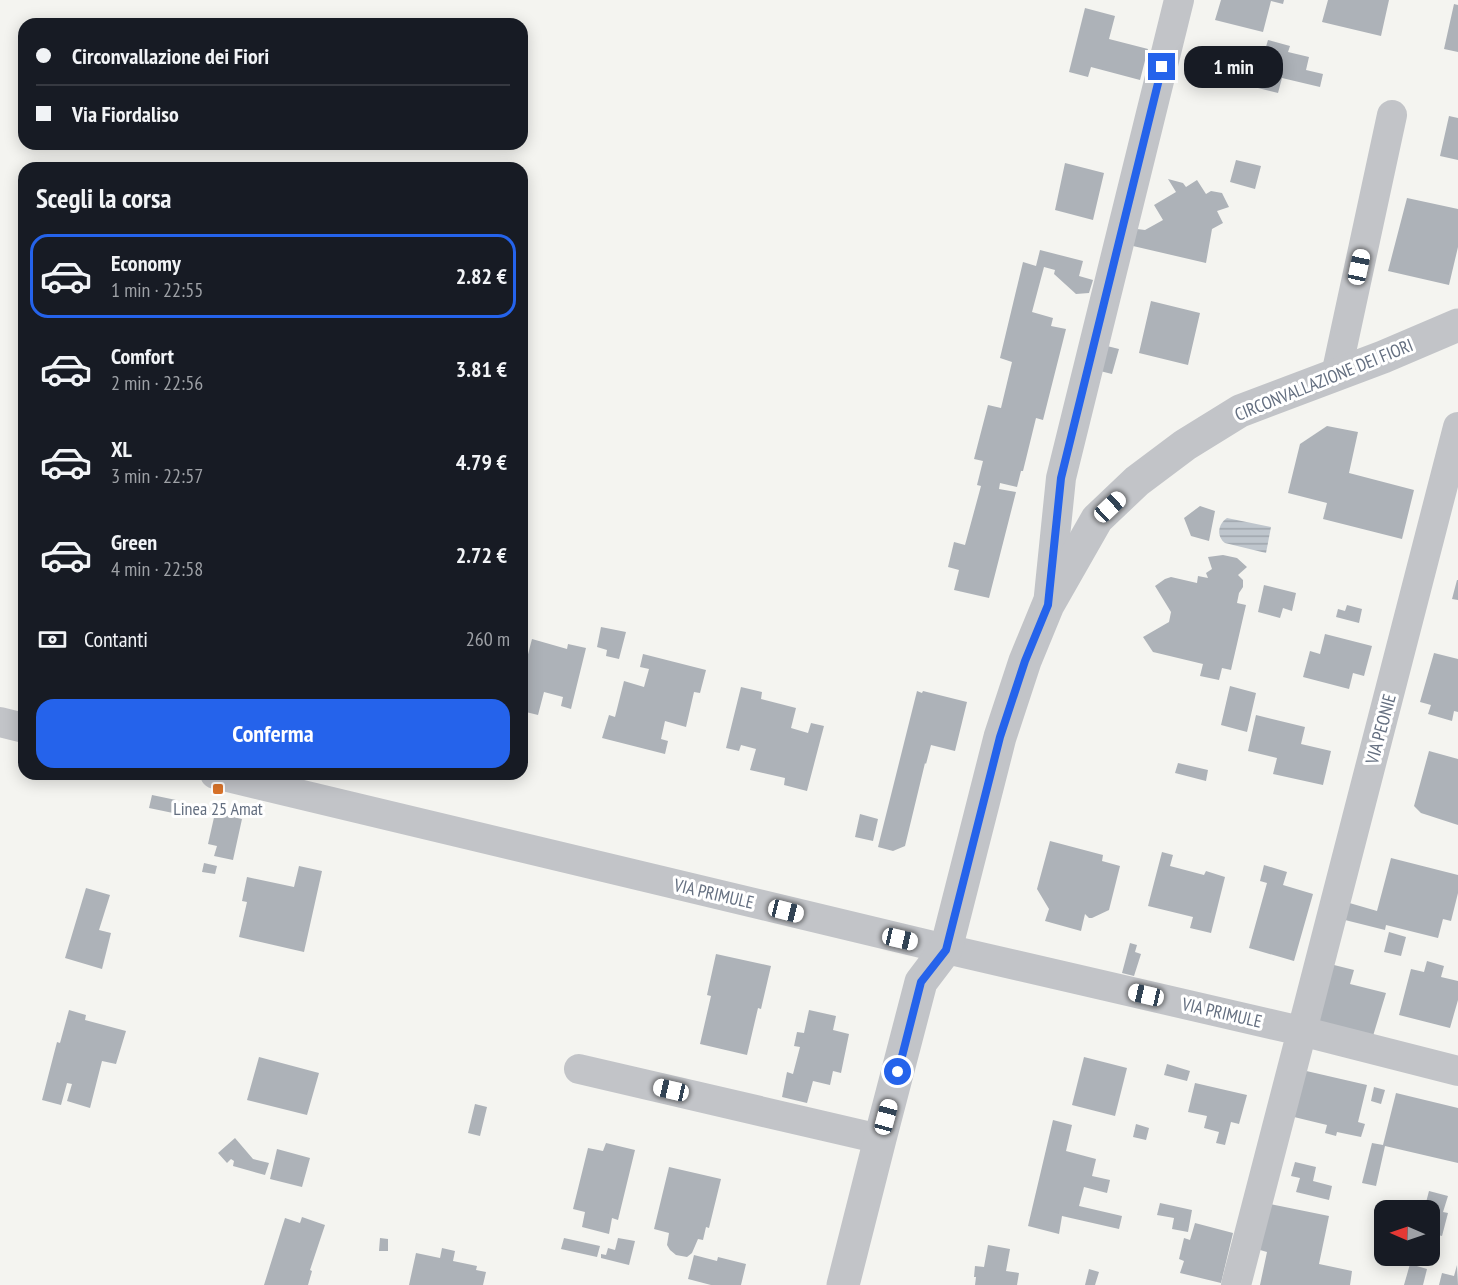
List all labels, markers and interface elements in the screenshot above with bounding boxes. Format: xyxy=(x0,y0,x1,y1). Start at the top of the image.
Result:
text: Circonvallazione dei Fiori xyxy=(72,42,269,70)
callout: 1 min xyxy=(1183,46,1282,88)
route end xyxy=(1148,53,1175,80)
text: 1 min xyxy=(1213,54,1254,80)
text: Via Fiordaliso xyxy=(72,100,179,128)
text: Scegli la corsa xyxy=(36,181,172,215)
car xyxy=(1346,248,1372,286)
icon: car xyxy=(39,249,93,303)
text: Economy xyxy=(111,249,181,277)
text: 2.82 € xyxy=(456,262,507,290)
text: 1 min · 22:55 xyxy=(111,277,203,303)
street label: CIRCONVALLAZIONE DEI FIORI xyxy=(1231,333,1416,426)
icon: car xyxy=(39,342,93,396)
text: Comfort xyxy=(111,342,174,370)
text: 3.81 € xyxy=(456,355,507,383)
text: 2 min · 22:56 xyxy=(111,370,203,396)
icon: car xyxy=(39,435,93,489)
text: XL xyxy=(111,435,132,463)
text: 4.79 € xyxy=(456,448,507,476)
text: 3 min · 22:57 xyxy=(111,463,203,489)
car xyxy=(1091,488,1129,526)
icon: car xyxy=(39,528,93,582)
text: Green xyxy=(111,528,157,556)
text: 2.72 € xyxy=(456,541,507,569)
text: 4 min · 22:58 xyxy=(111,556,203,582)
icon: cash xyxy=(36,623,69,656)
text: Contanti xyxy=(84,625,148,653)
text: 260 m xyxy=(466,626,510,652)
street label: VIA PEONIE xyxy=(1360,691,1401,767)
button: Conferma xyxy=(36,699,510,768)
marker: Linea 25 Amat xyxy=(211,782,225,796)
place label: Linea 25 Amat xyxy=(173,797,263,820)
street label: VIA PRIMULE xyxy=(671,873,756,914)
car xyxy=(766,898,806,924)
car xyxy=(880,926,920,952)
car xyxy=(1126,982,1166,1008)
street label: VIA PRIMULE xyxy=(1179,992,1264,1033)
route start xyxy=(884,1058,911,1085)
car xyxy=(651,1077,691,1103)
car xyxy=(873,1097,899,1137)
north arrow xyxy=(1374,1200,1440,1266)
map controls xyxy=(1374,1200,1440,1266)

